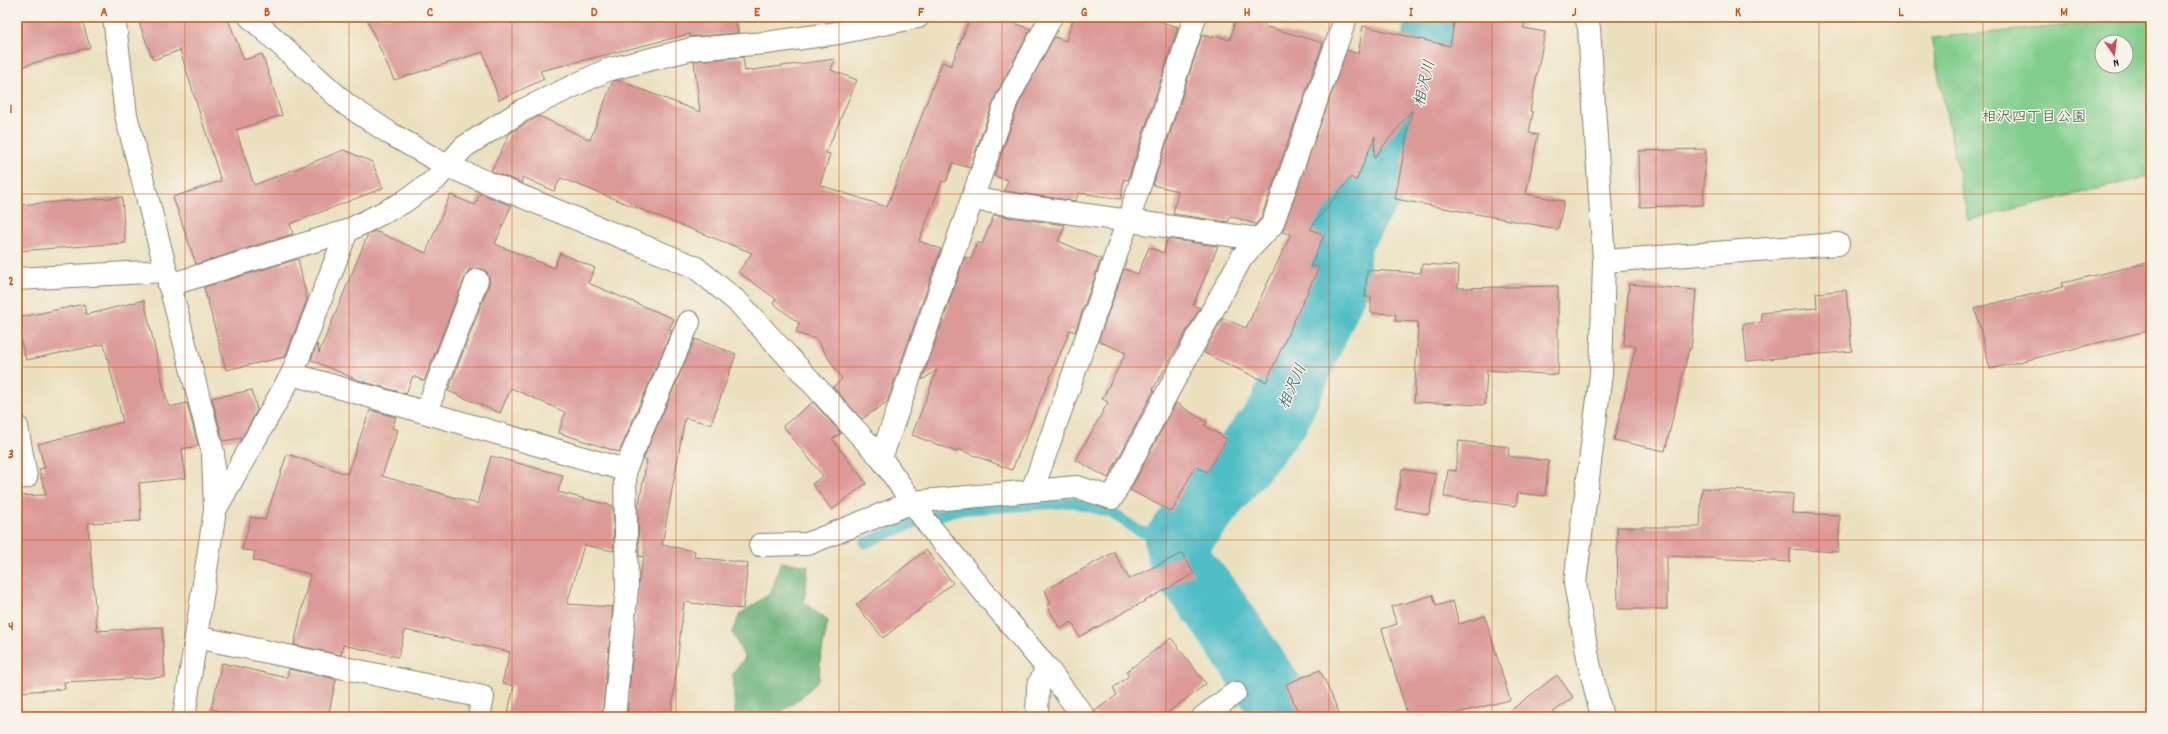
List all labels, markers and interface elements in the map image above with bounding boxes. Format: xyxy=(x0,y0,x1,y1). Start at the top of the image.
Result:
text: A xyxy=(100,4,108,23)
text: B xyxy=(264,4,270,23)
text: C xyxy=(427,4,434,23)
text: D xyxy=(591,4,598,23)
text: E xyxy=(754,4,761,23)
text: F xyxy=(918,4,924,23)
text: G xyxy=(1081,4,1088,23)
text: H xyxy=(1244,4,1251,23)
text: I xyxy=(1409,4,1414,23)
text: J xyxy=(1572,4,1577,23)
text: K xyxy=(1735,4,1741,23)
text: L xyxy=(1898,4,1904,23)
text: M xyxy=(2060,4,2068,23)
north arrow xyxy=(2094,34,2134,74)
text: N xyxy=(2111,53,2121,70)
water label: 相沢川 xyxy=(1408,58,1442,110)
text: 1 xyxy=(10,101,13,120)
park label: 相沢四丁目公園 xyxy=(1981,107,2087,129)
text: 2 xyxy=(8,273,14,292)
water label: 相沢川 xyxy=(1273,360,1314,414)
text: 3 xyxy=(8,446,14,465)
text: 4 xyxy=(8,618,14,637)

